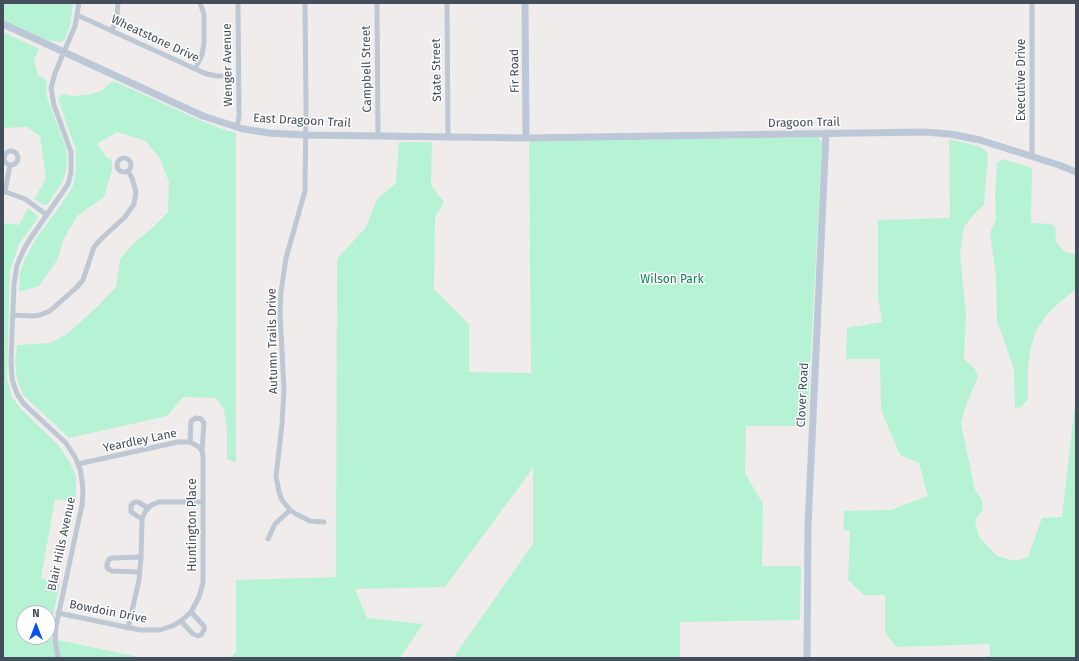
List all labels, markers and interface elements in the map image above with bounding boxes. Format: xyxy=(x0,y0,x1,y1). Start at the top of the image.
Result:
street label: Wheatstone Drive xyxy=(109,12,201,66)
street label: Wenger Avenue xyxy=(220,23,236,107)
street label: Campbell Street xyxy=(359,25,375,113)
street label: State Street xyxy=(429,38,445,102)
street label: Executive Drive xyxy=(1015,39,1029,121)
street label: Fir Road xyxy=(507,49,523,93)
street label: East Dragoon Trail xyxy=(253,111,351,131)
street label: Dragoon Trail xyxy=(768,115,840,131)
park label: Wilson Park xyxy=(640,273,704,287)
street label: Autumn Trails Drive xyxy=(265,288,281,394)
street label: Clover Road xyxy=(794,362,812,428)
street label: Yeardley Lane xyxy=(102,426,178,456)
street label: Huntington Place xyxy=(186,478,200,572)
street label: Blair Hills Avenue xyxy=(45,496,79,592)
street label: Bowdoin Drive xyxy=(68,597,148,627)
north arrow xyxy=(16,605,56,645)
text: N xyxy=(32,607,40,620)

